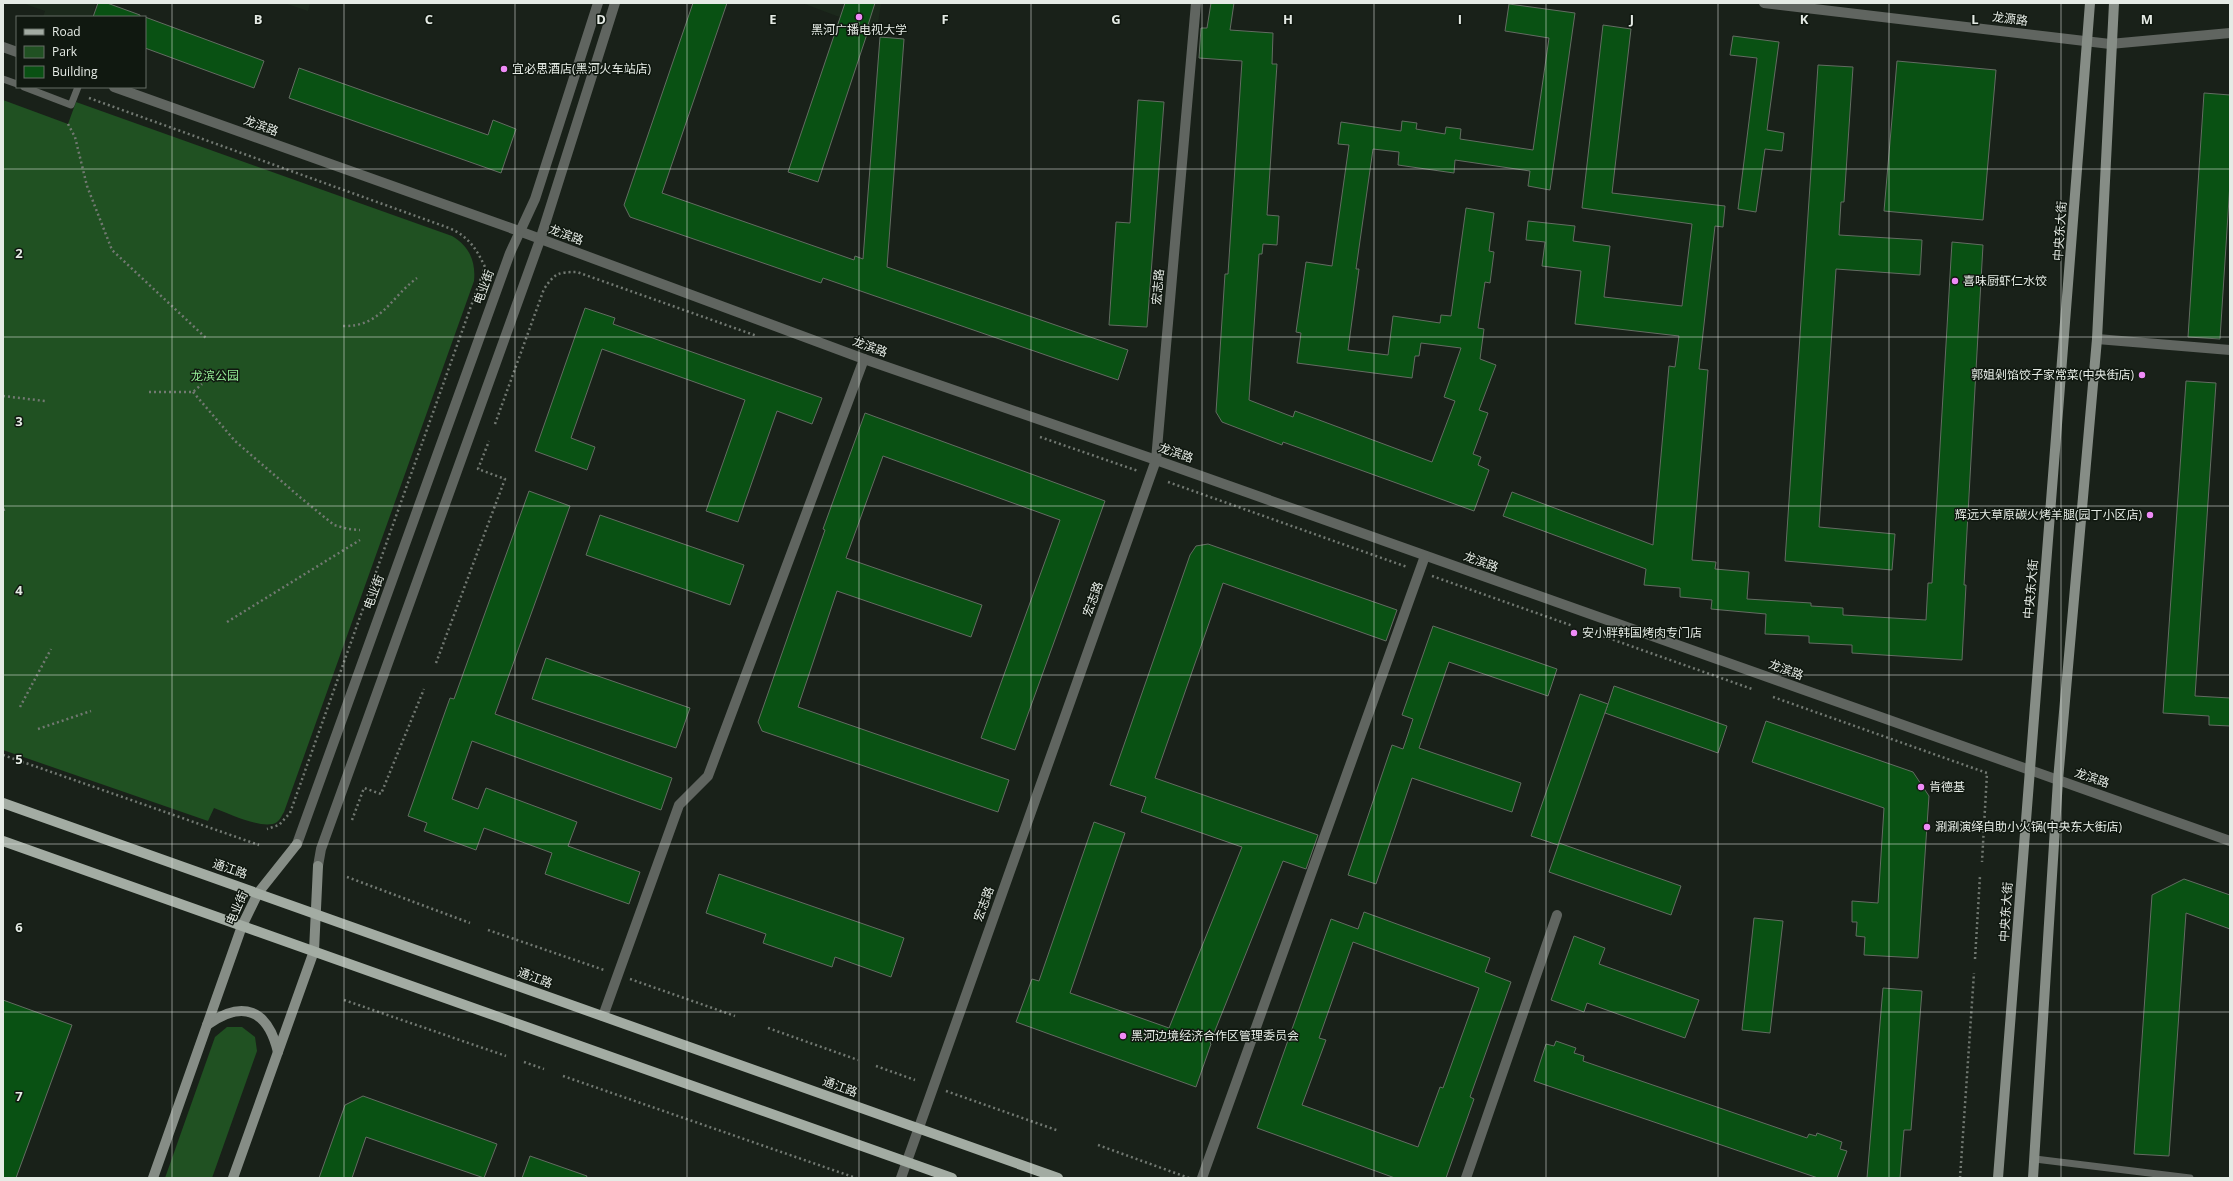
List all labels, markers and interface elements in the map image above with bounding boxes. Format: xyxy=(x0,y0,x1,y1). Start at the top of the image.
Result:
street label: 龙源路 xyxy=(1991,8,2029,29)
text: B xyxy=(254,10,263,28)
text: C xyxy=(425,10,433,28)
text: D xyxy=(596,10,606,28)
text: E xyxy=(769,10,777,28)
text: F xyxy=(941,10,949,28)
text: G xyxy=(1111,10,1121,28)
text: H xyxy=(1283,10,1293,28)
text: I xyxy=(1458,10,1462,28)
text: J xyxy=(1629,10,1634,28)
text: K xyxy=(1800,10,1809,28)
text: L xyxy=(1971,10,1979,28)
text: M xyxy=(2141,10,2153,28)
marker: 黑河广播电视大学 xyxy=(854,12,864,22)
legend xyxy=(16,16,146,88)
place label: 黑河广播电视大学 xyxy=(811,21,907,38)
text: Road xyxy=(52,23,81,40)
text: Park xyxy=(52,43,78,60)
place label: 宜必思酒店(黑河火车站店) xyxy=(512,60,652,77)
text: Building xyxy=(52,63,98,80)
marker: 宜必思酒店(黑河火车站店) xyxy=(499,64,509,74)
street label: 龙滨路 xyxy=(241,111,281,140)
street label: 中央东大街 xyxy=(2049,200,2070,261)
street label: 龙滨路 xyxy=(546,220,586,249)
text: 2 xyxy=(15,244,23,262)
street label: 电业街 xyxy=(469,267,498,307)
street label: 宏志路 xyxy=(1147,268,1168,306)
place label: 喜味厨虾仁水饺 xyxy=(1963,272,2047,289)
marker: 喜味厨虾仁水饺 xyxy=(1950,276,1960,286)
street label: 龙滨路 xyxy=(850,332,890,361)
place label: 郭姐剁馅饺子家常菜(中央街店) xyxy=(1971,366,2134,383)
park label: 龙滨公园 xyxy=(191,367,239,384)
marker: 郭姐剁馅饺子家常菜(中央街店) xyxy=(2137,370,2147,380)
text: 3 xyxy=(15,412,23,430)
street label: 龙滨路 xyxy=(1156,439,1196,466)
place label: 辉远大草原碳火烤羊腿(园丁小区店) xyxy=(1955,506,2142,523)
marker: 辉远大草原碳火烤羊腿(园丁小区店) xyxy=(2145,510,2155,520)
street label: 龙滨路 xyxy=(1461,547,1501,576)
street label: 中央东大街 xyxy=(2019,558,2042,620)
street label: 电业街 xyxy=(359,572,388,612)
street label: 宏志路 xyxy=(1078,579,1107,619)
text: 4 xyxy=(15,581,23,599)
place label: 安小胖韩国烤肉专门店 xyxy=(1582,624,1702,641)
marker: 安小胖韩国烤肉专门店 xyxy=(1569,628,1579,638)
street label: 龙滨路 xyxy=(1766,655,1806,684)
text: 5 xyxy=(15,750,23,768)
street label: 龙滨路 xyxy=(2072,764,2112,791)
place label: 肯德基 xyxy=(1929,778,1965,795)
marker: 肯德基 xyxy=(1916,782,1926,792)
place label: 涮涮演绎自助小火锅(中央东大街店) xyxy=(1935,818,2123,835)
marker: 涮涮演绎自助小火锅(中央东大街店) xyxy=(1922,822,1932,832)
street label: 通江路 xyxy=(210,855,250,882)
street label: 中央东大街 xyxy=(1995,881,2016,942)
street label: 宏志路 xyxy=(969,884,998,924)
street label: 电业街 xyxy=(221,888,252,928)
text: 6 xyxy=(15,918,23,936)
street label: 通江路 xyxy=(515,963,555,992)
place label: 黑河边境经济合作区管理委员会 xyxy=(1131,1027,1299,1044)
marker: 黑河边境经济合作区管理委员会 xyxy=(1118,1031,1128,1041)
street label: 通江路 xyxy=(820,1072,860,1101)
text: 7 xyxy=(15,1087,23,1105)

